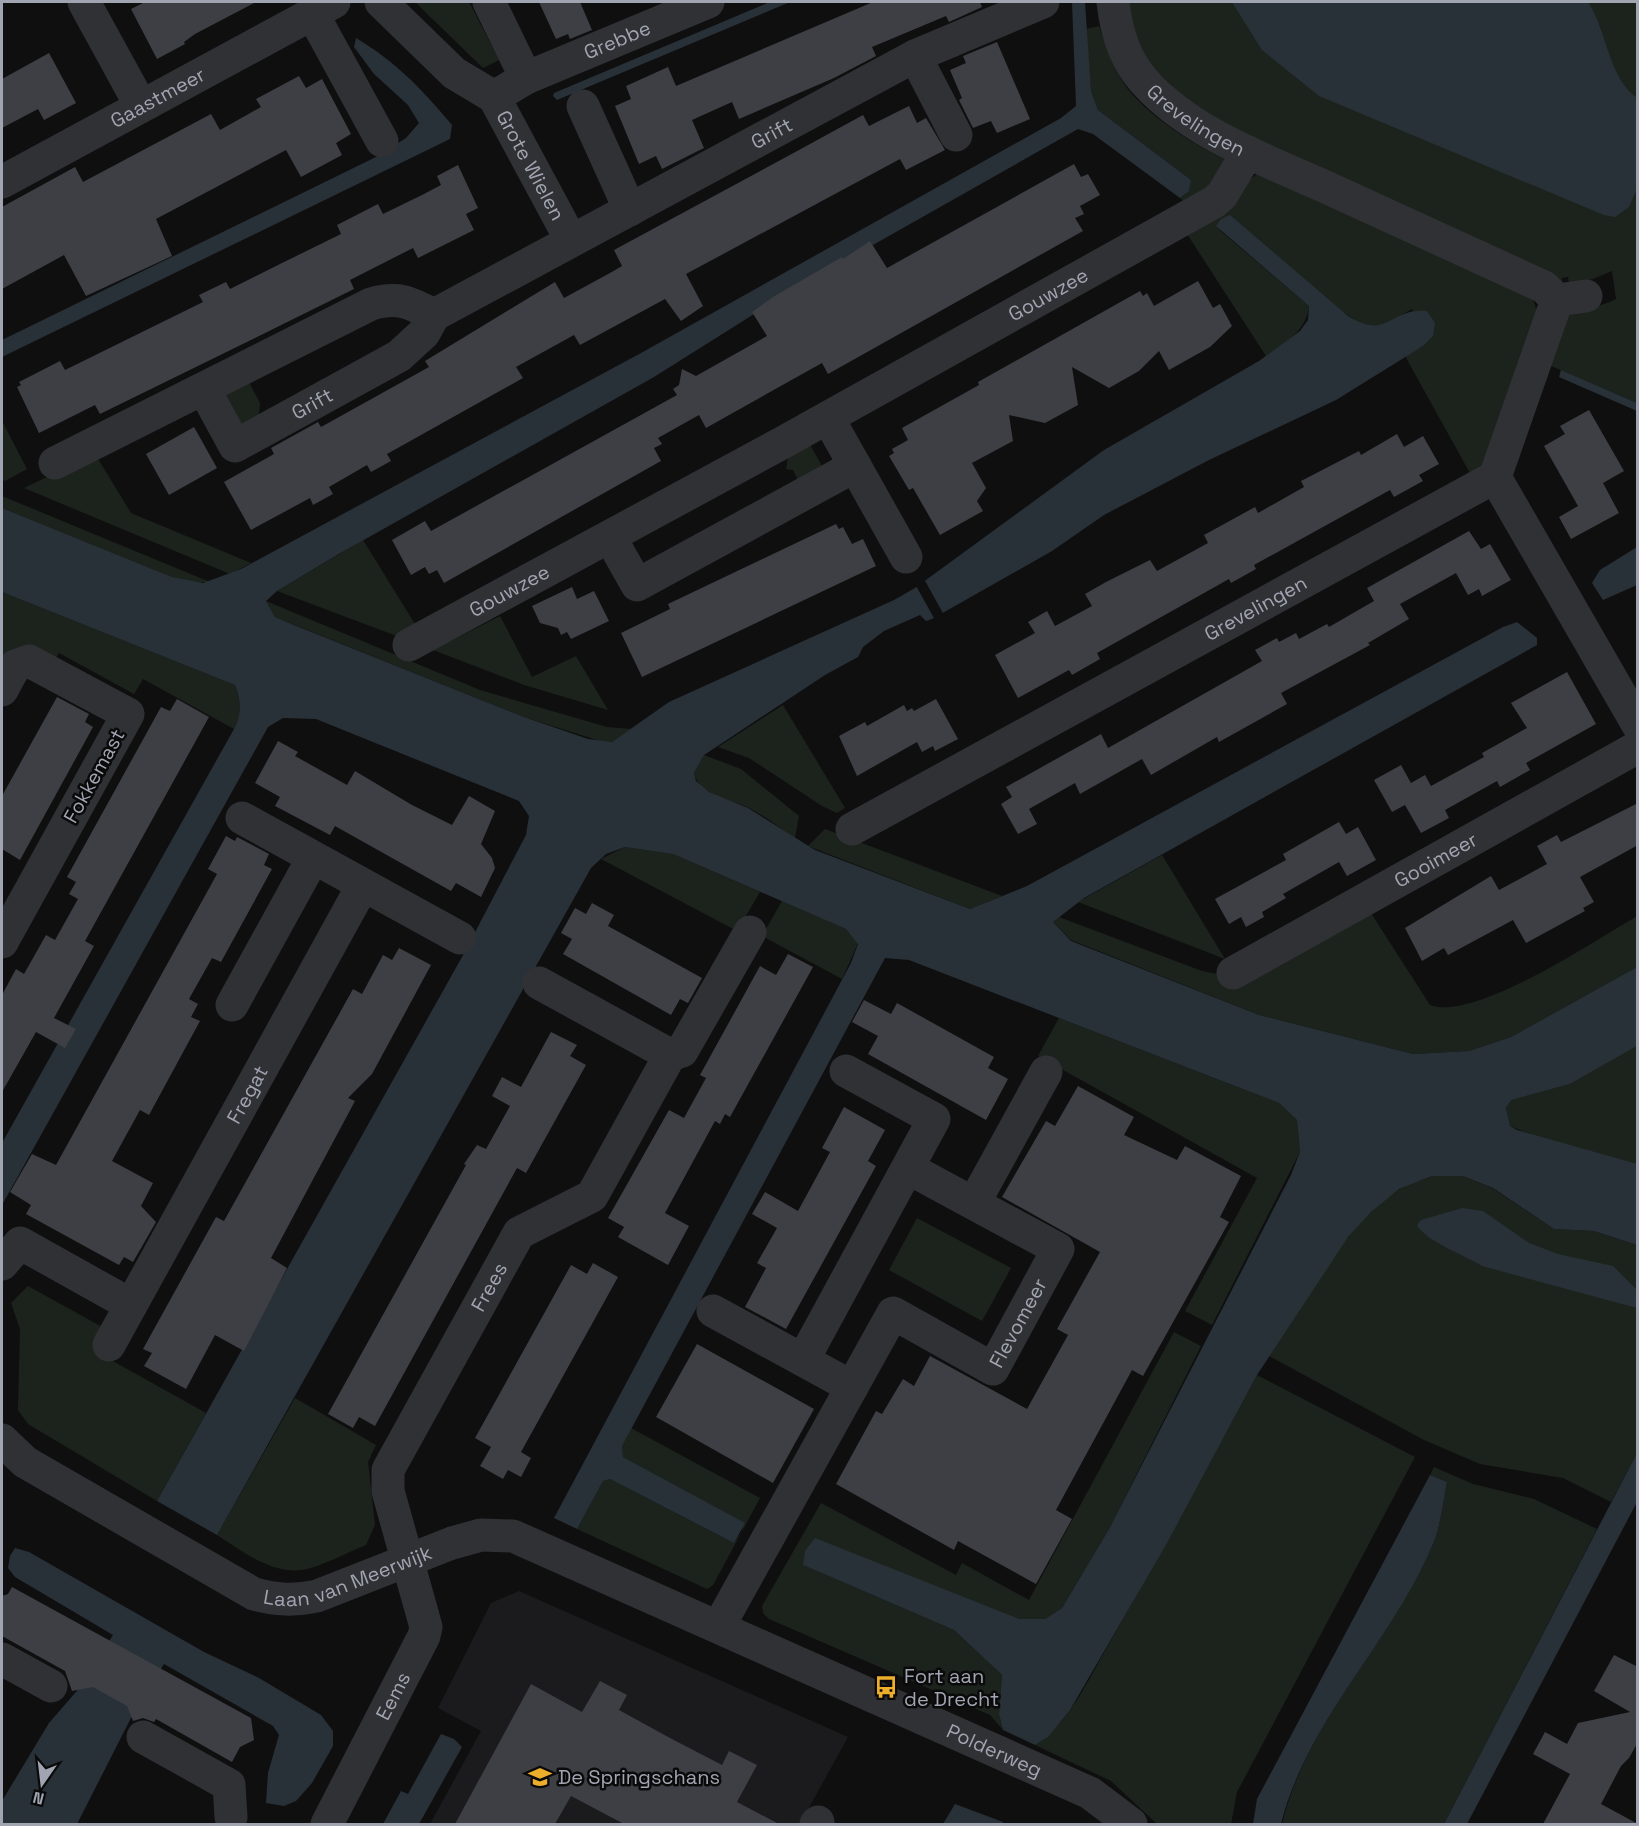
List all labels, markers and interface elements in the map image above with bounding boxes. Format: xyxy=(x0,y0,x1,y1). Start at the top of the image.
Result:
street label: Grebbe xyxy=(580,14,654,65)
street label: Gaastmeer xyxy=(106,61,210,134)
street label: Grevelingen xyxy=(1141,78,1249,162)
street label: Grote Wielen xyxy=(491,106,571,225)
street label: Grift xyxy=(746,111,797,155)
street label: Gouwzee xyxy=(1004,262,1093,327)
street label: Grift xyxy=(287,382,338,425)
street label: Gouwzee xyxy=(465,558,554,623)
street label: Grevelingen xyxy=(1200,570,1311,647)
street label: Fokkemast xyxy=(57,724,131,828)
street label: Gooimeer xyxy=(1389,826,1482,894)
street label: Fregat xyxy=(221,1061,274,1128)
street label: Frees xyxy=(465,1258,513,1316)
street label: Flevomeer xyxy=(983,1274,1053,1372)
street label: Laan van Meerwijk xyxy=(261,1539,436,1612)
place label: Fort aan de Drecht xyxy=(904,1663,999,1712)
street label: Eems xyxy=(370,1667,416,1725)
bus stop icon: Fort aan de Drecht xyxy=(873,1674,899,1700)
street label: Polderweg xyxy=(943,1718,1046,1783)
north arrow xyxy=(12,1754,72,1814)
school or university icon: De Springschans xyxy=(527,1764,553,1790)
place label: De Springschans xyxy=(558,1764,720,1790)
text: N xyxy=(31,1787,46,1810)

